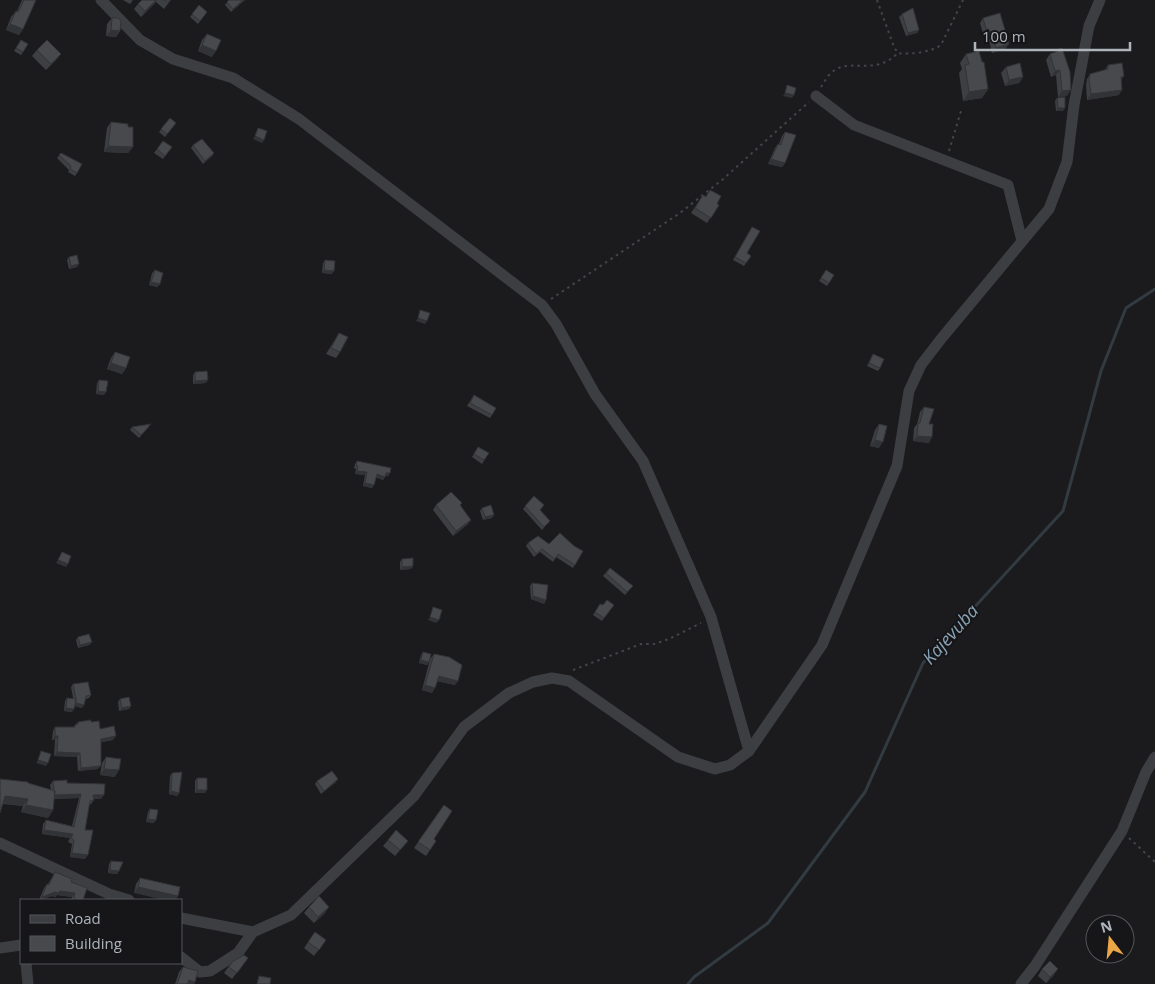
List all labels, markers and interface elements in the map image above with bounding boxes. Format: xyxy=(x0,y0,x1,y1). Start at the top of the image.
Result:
scale bar xyxy=(975,20,1130,52)
text: 100 m xyxy=(982,26,1026,46)
water label: Kajevuba xyxy=(917,599,983,669)
legend xyxy=(20,899,182,964)
text: Road xyxy=(65,908,101,928)
north arrow xyxy=(1085,914,1135,964)
text: N xyxy=(1098,915,1114,937)
text: Building xyxy=(65,933,122,953)

